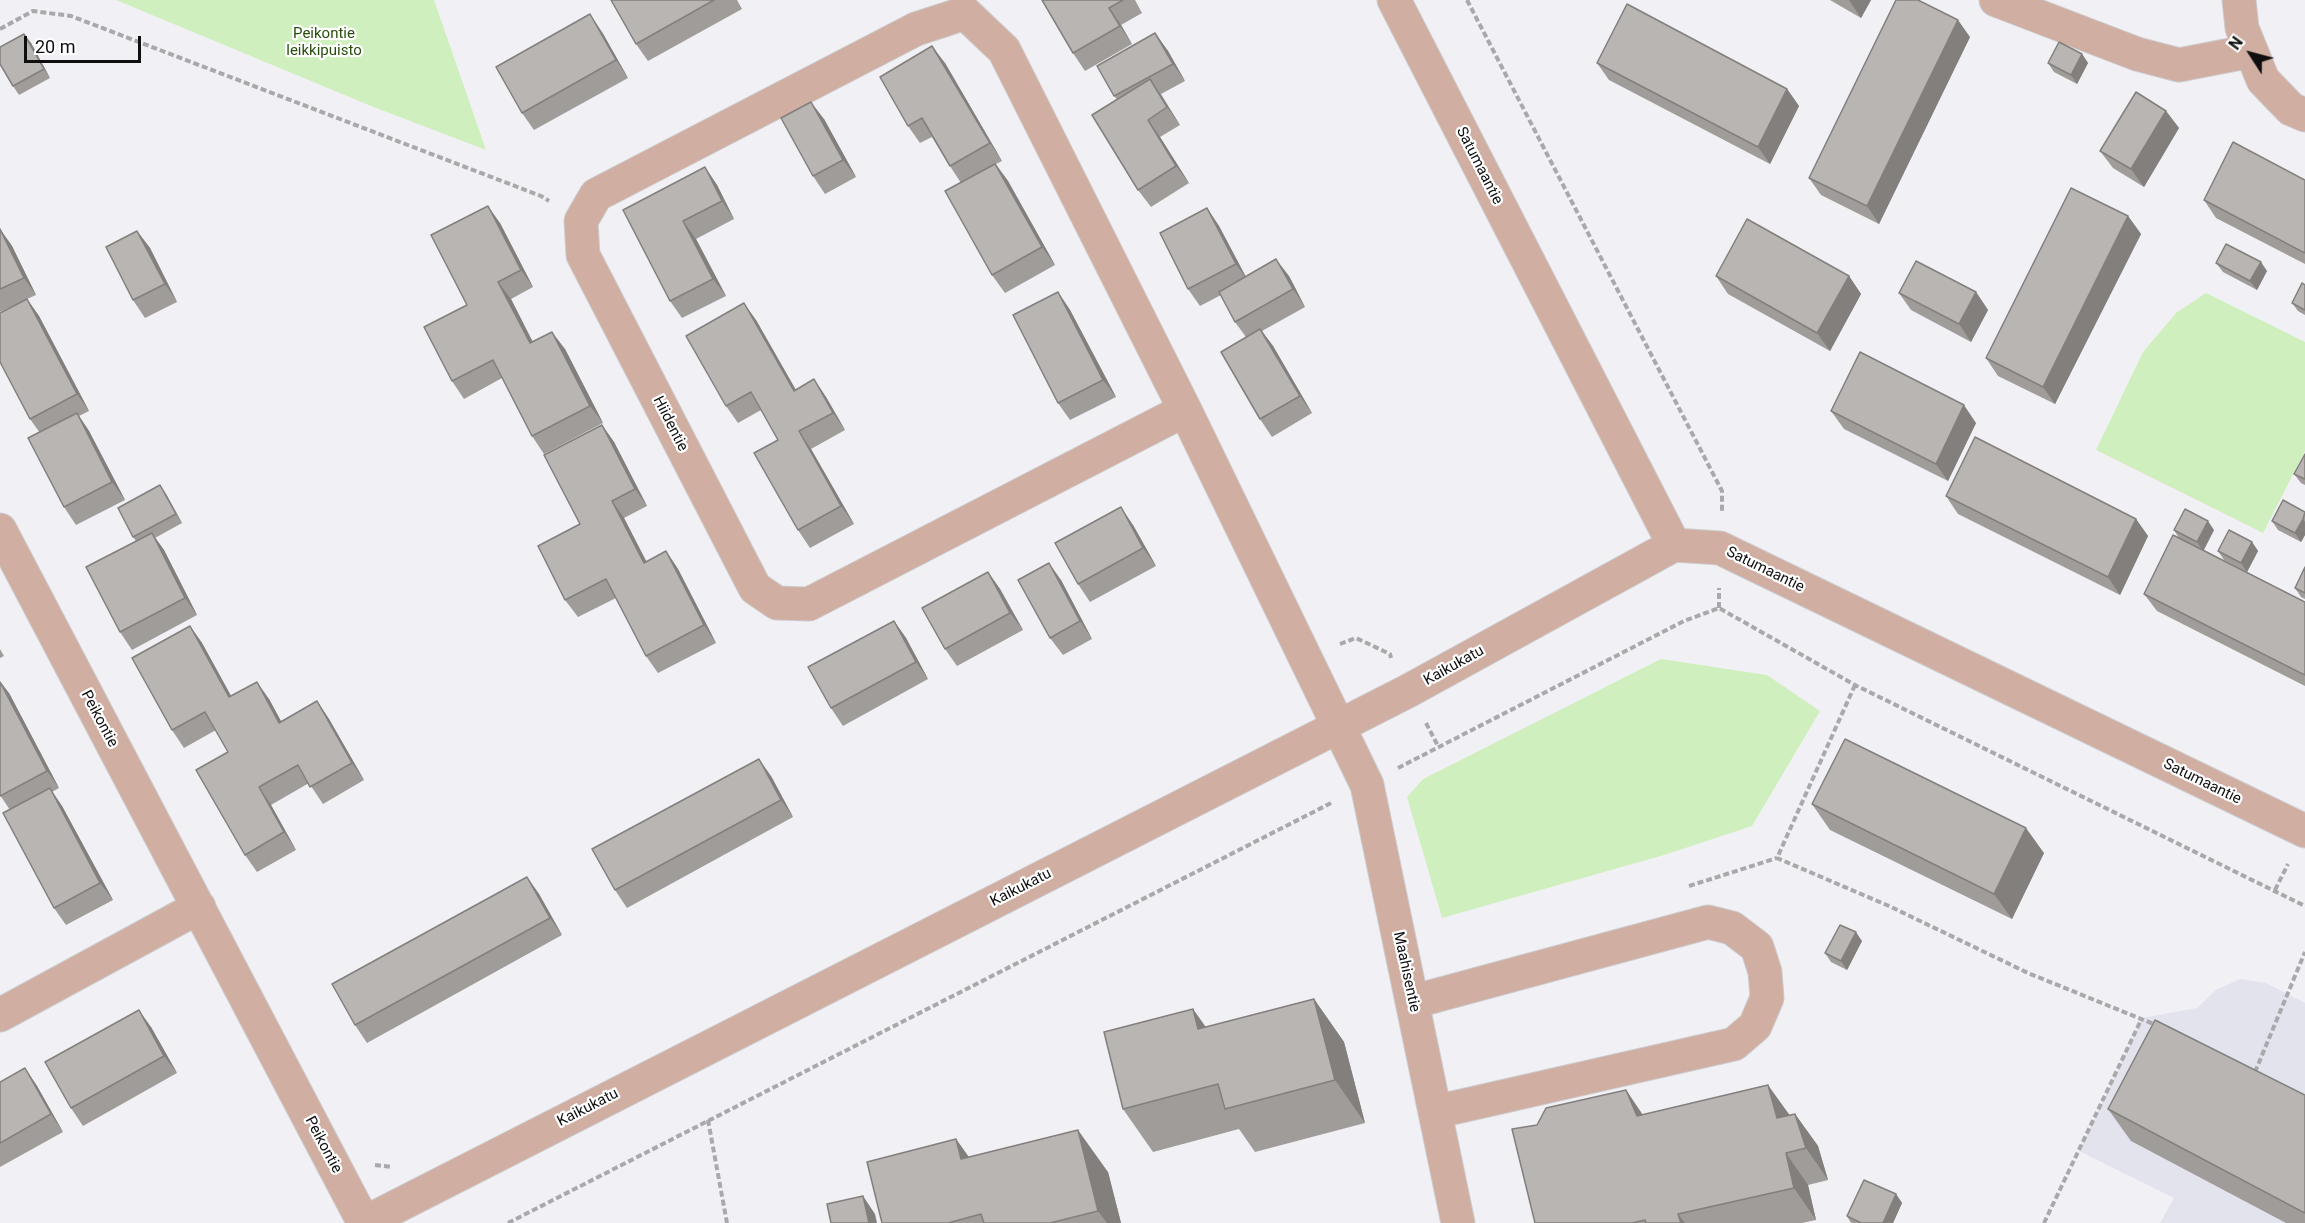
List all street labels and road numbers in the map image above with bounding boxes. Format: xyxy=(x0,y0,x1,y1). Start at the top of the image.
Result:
street label: Satumaantie xyxy=(1452,124,1506,208)
street label: Hiidentie xyxy=(649,394,691,454)
street label: Satumaantie xyxy=(1723,543,1807,597)
street label: Kaikukatu xyxy=(1421,642,1487,690)
street label: Peikontie xyxy=(77,687,121,751)
street label: Satumaantie xyxy=(2160,755,2244,809)
street label: Kaikukatu xyxy=(987,865,1055,911)
street label: Maahisentie xyxy=(1389,930,1423,1014)
street label: Kaikukatu xyxy=(554,1085,622,1131)
street label: Peikontie xyxy=(301,1113,345,1177)

